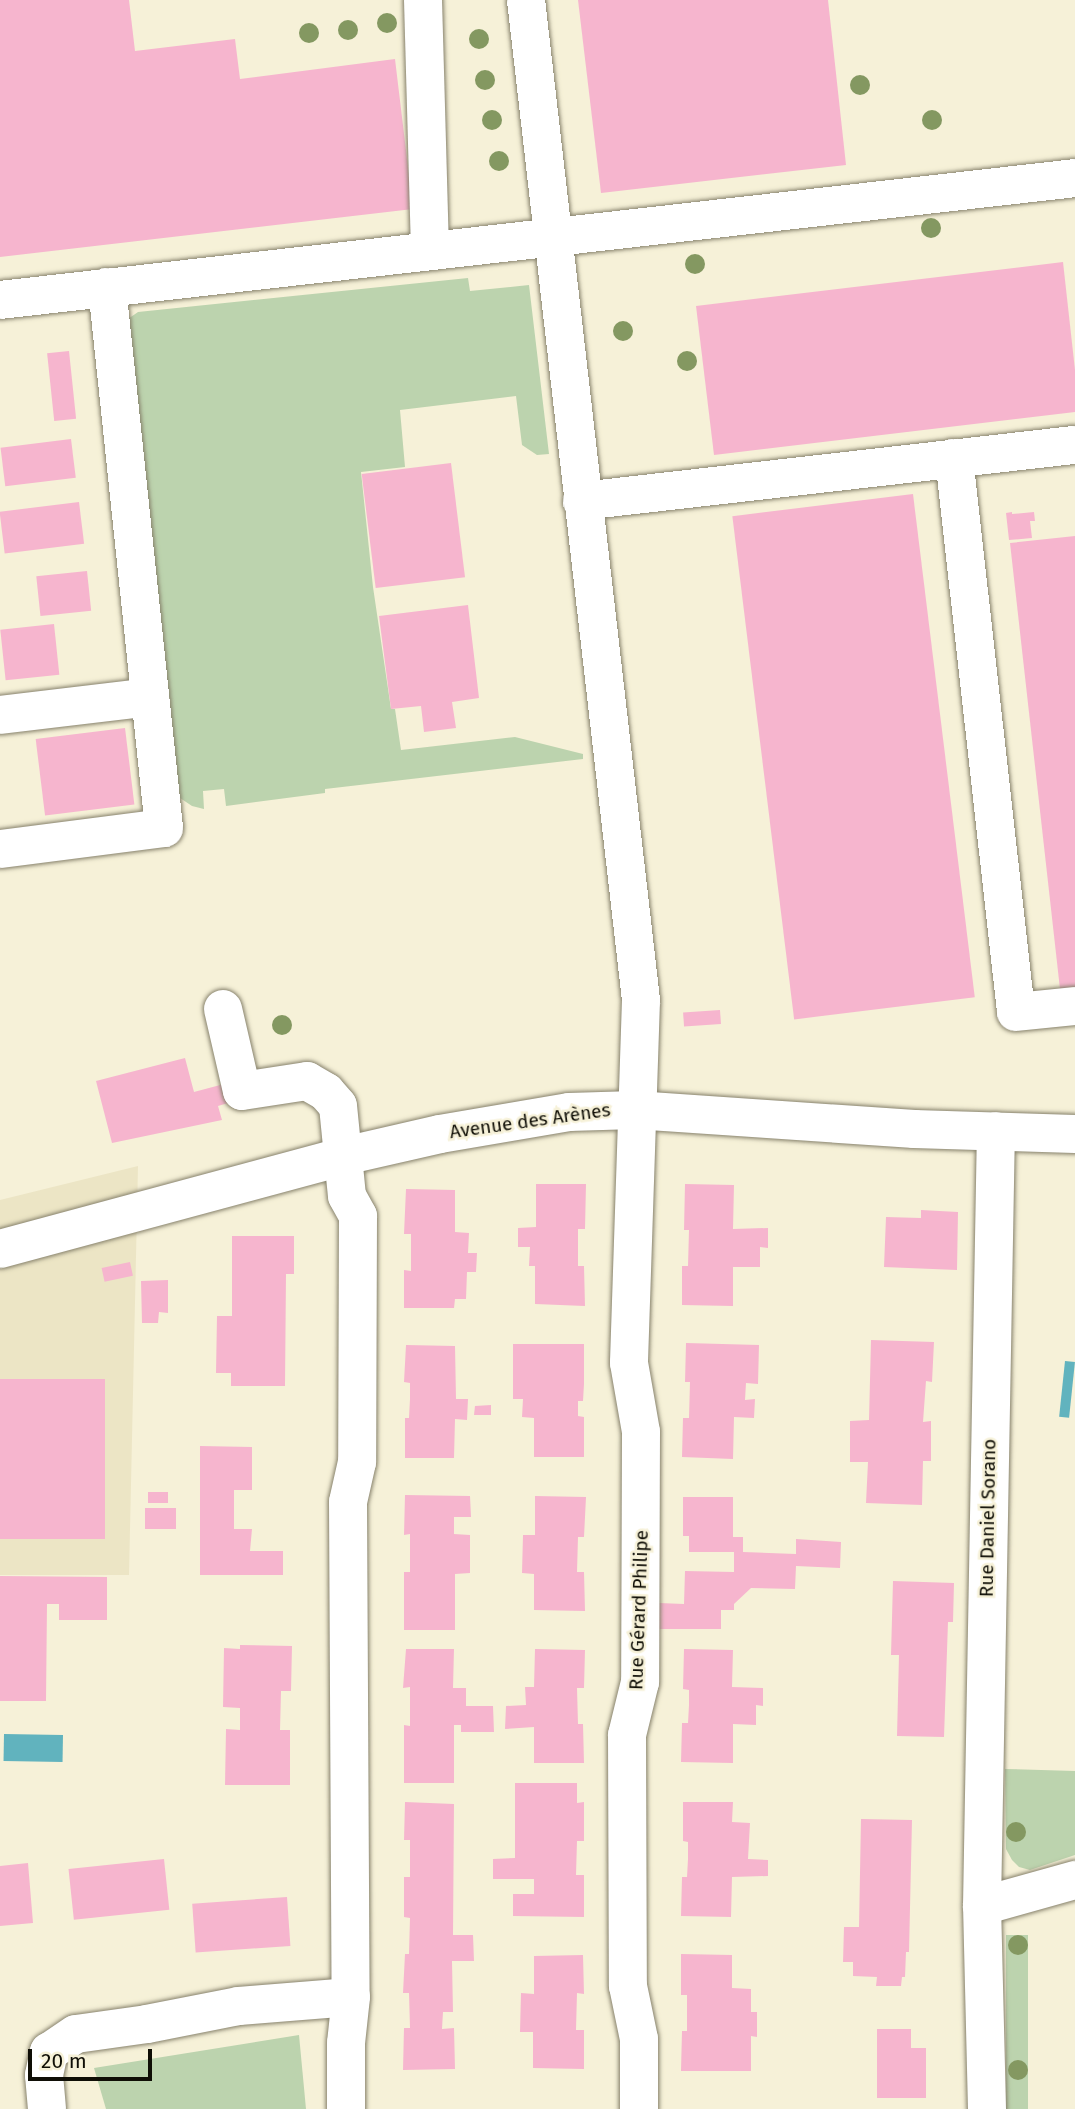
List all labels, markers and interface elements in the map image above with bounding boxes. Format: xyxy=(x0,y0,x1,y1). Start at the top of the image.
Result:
street label: Avenue des Arènes xyxy=(448,1098,612,1144)
street label: Rue Daniel Sorano xyxy=(975,1439,1001,1597)
street label: Rue Gérard Philipe xyxy=(625,1530,653,1690)
scale bar xyxy=(32,2036,156,2080)
text: 20 m xyxy=(41,2048,87,2074)

